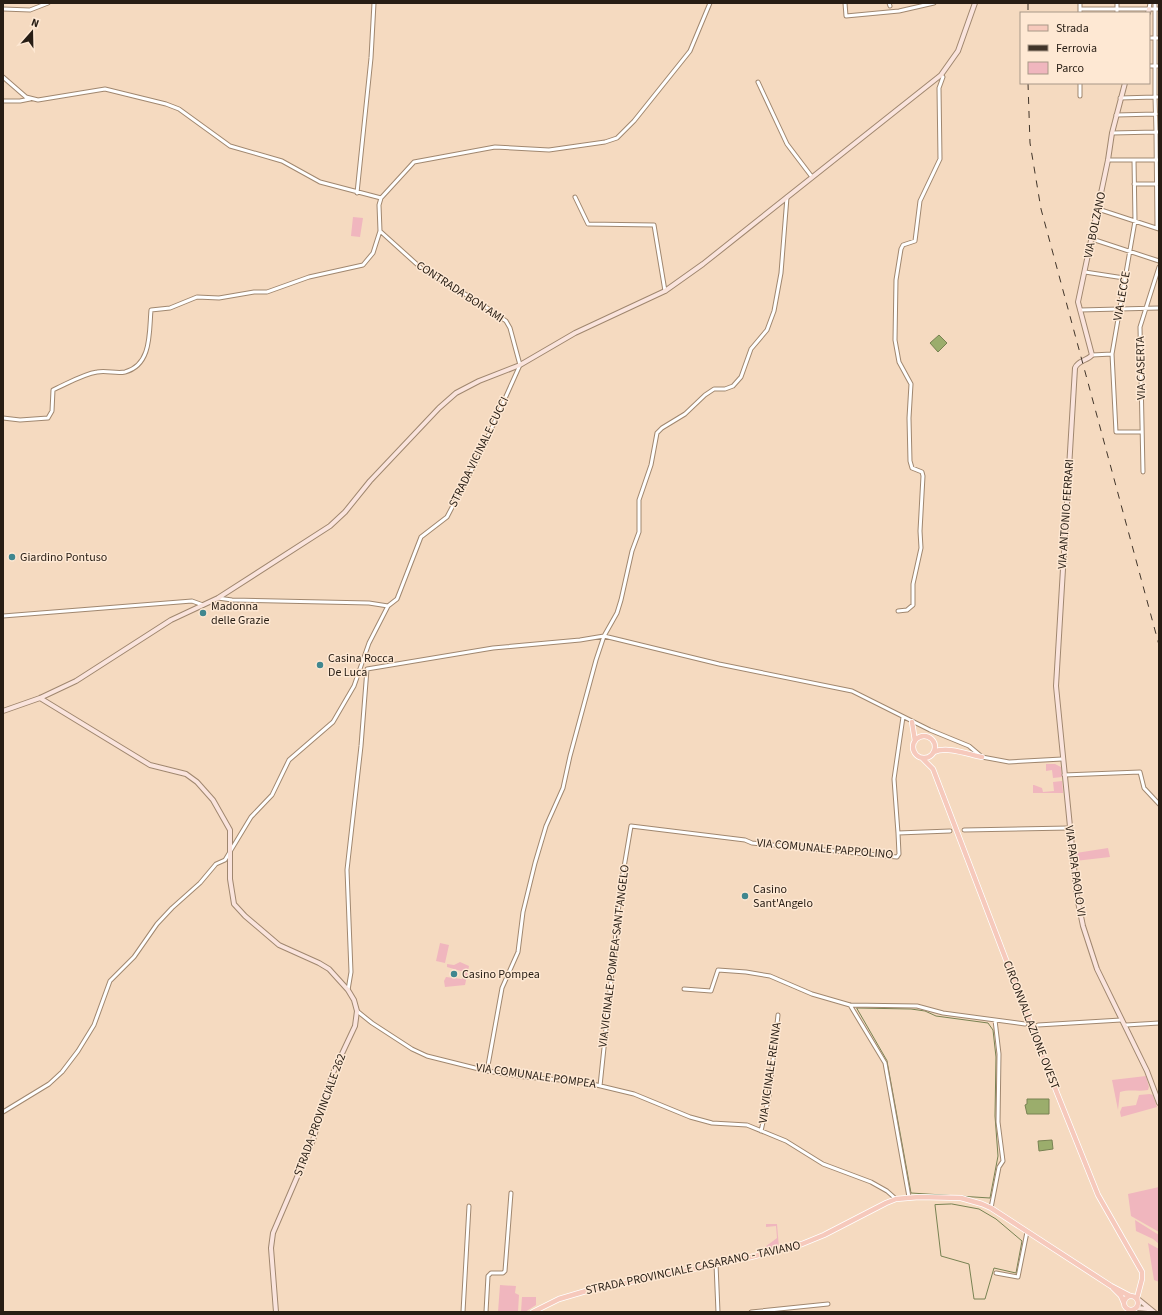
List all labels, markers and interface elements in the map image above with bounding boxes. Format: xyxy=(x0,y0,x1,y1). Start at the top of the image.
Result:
north arrow xyxy=(12,12,52,52)
legend xyxy=(1020,12,1150,84)
text: N xyxy=(29,15,41,31)
text: Strada xyxy=(1056,20,1089,37)
text: Ferrovia xyxy=(1056,40,1097,57)
text: Parco xyxy=(1056,60,1084,77)
street label: VIA BOLZANO xyxy=(1080,190,1110,260)
street label: CONTRADA BON AMI xyxy=(413,257,507,327)
street label: VIA LECCE xyxy=(1109,270,1135,322)
street label: VIA CASERTA xyxy=(1132,336,1150,400)
street label: STRADA VICINALE CUCCI xyxy=(445,394,513,510)
street label: VIA ANTONIO FERRARI xyxy=(1054,458,1078,570)
place label: Giardino Pontuso xyxy=(20,549,107,566)
marker: Giardino Pontuso xyxy=(7,552,17,562)
place label: Madonna delle Grazie xyxy=(211,598,269,629)
marker: Madonna delle Grazie xyxy=(198,608,208,618)
place label: Casina Rocca De Luca xyxy=(328,650,394,681)
marker: Casina Rocca De Luca xyxy=(315,660,325,670)
street label: VIA PAPA PAOLO VI xyxy=(1060,824,1090,918)
street label: VIA COMUNALE PAPPOLINO xyxy=(756,835,894,863)
street label: VIA VICINALE POMPEA-SANT'ANGELO xyxy=(594,864,634,1048)
place label: Casino Sant'Angelo xyxy=(753,881,813,912)
marker: Casino Sant'Angelo xyxy=(740,891,750,901)
street label: CIRCONVALLAZIONE OVEST xyxy=(999,958,1064,1092)
place label: Casino Pompea xyxy=(462,966,540,983)
marker: Casino Pompea xyxy=(449,969,459,979)
street label: VIA VICINALE RENNA xyxy=(755,1021,786,1125)
street label: STRADA PROVINCIALE 262 xyxy=(290,1051,350,1179)
street label: VIA COMUNALE POMPEA xyxy=(475,1059,598,1093)
street label: STRADA PROVINCIALE CASARANO - TAVIANO xyxy=(584,1237,802,1299)

